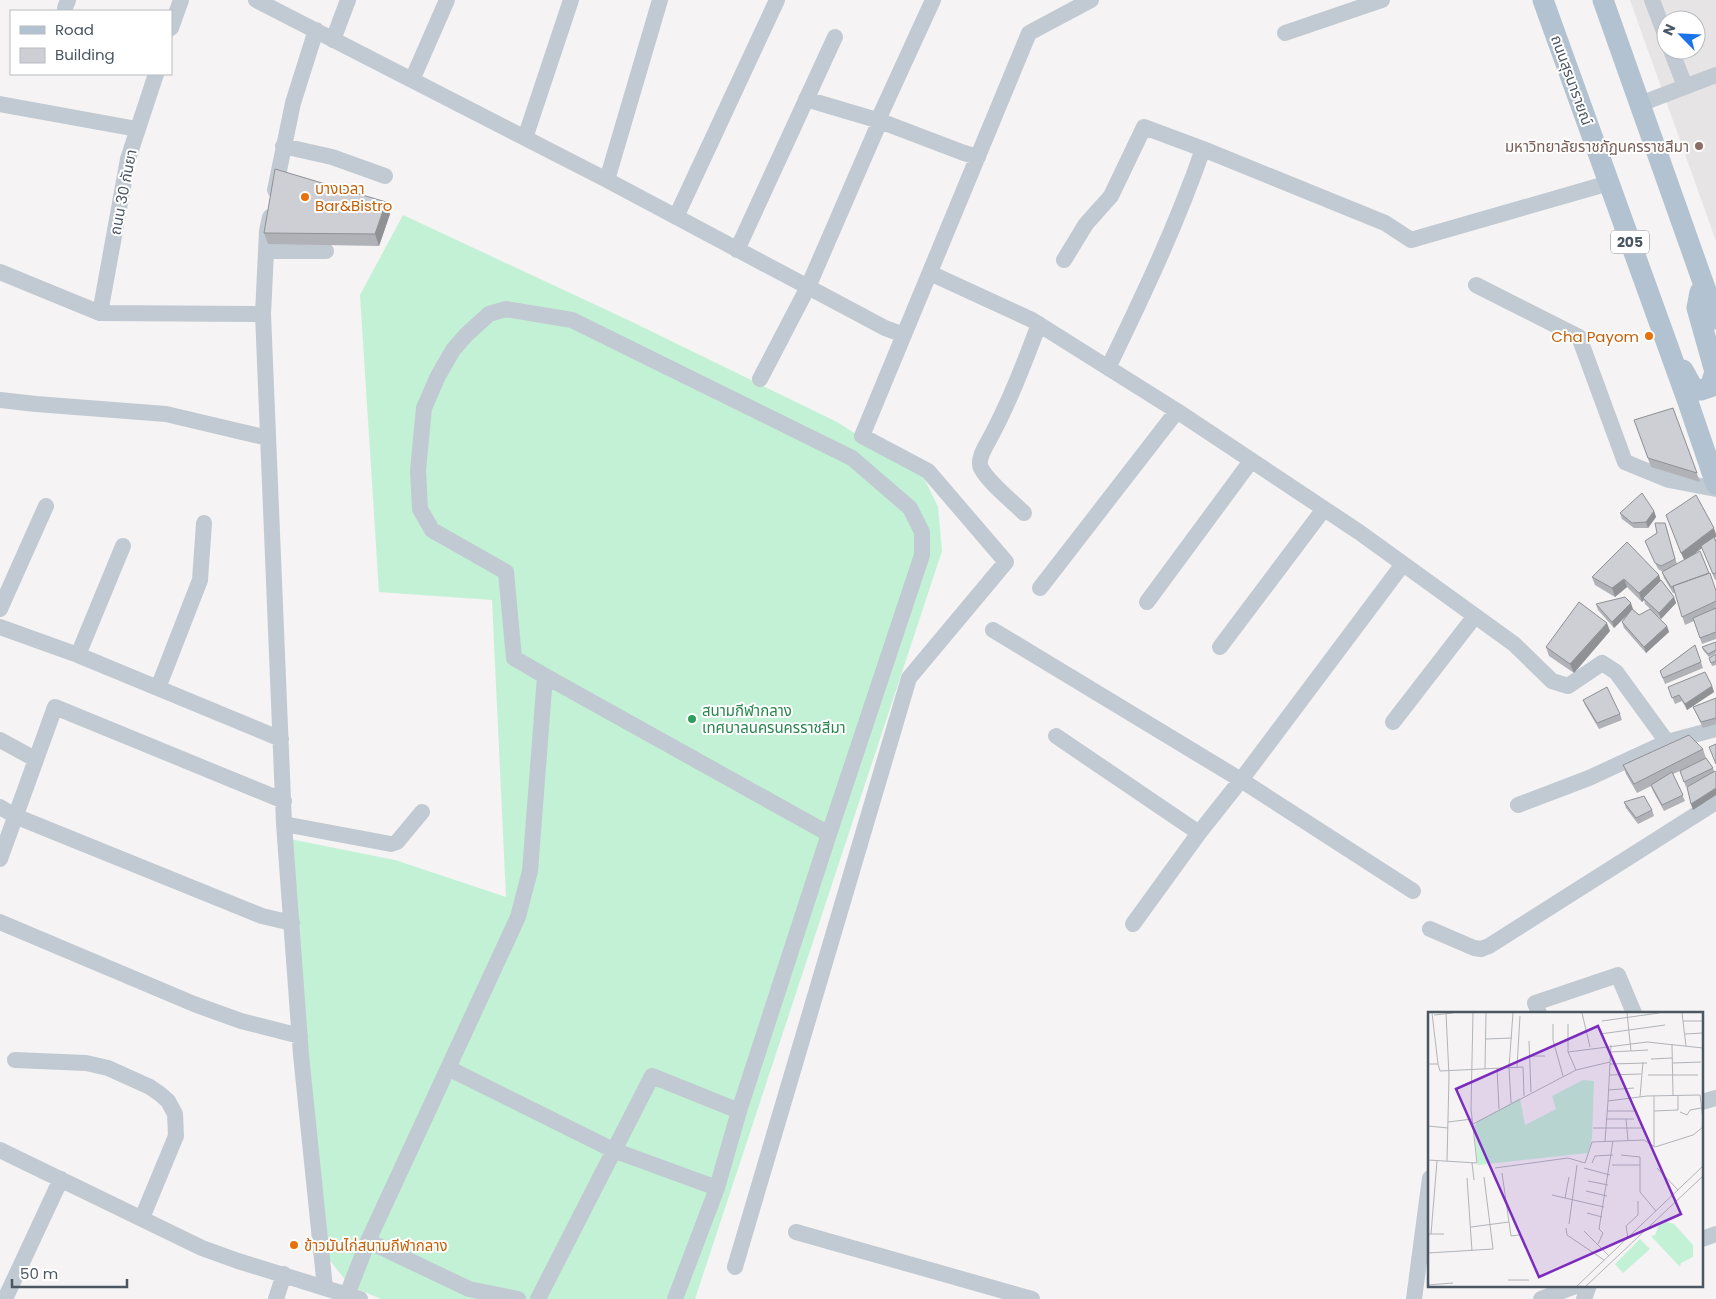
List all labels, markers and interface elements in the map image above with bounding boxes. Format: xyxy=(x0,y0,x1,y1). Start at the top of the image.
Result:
legend xyxy=(10,10,172,75)
north arrow xyxy=(1656,10,1706,60)
text: Road xyxy=(55,19,94,40)
text: N xyxy=(1658,21,1680,39)
street label: ถนนสุรนารายณ์ xyxy=(1546,32,1598,128)
text: Building xyxy=(55,44,115,65)
place label: มหาวิทยาลัยราชภัฏนครราชสีมา xyxy=(1505,136,1689,157)
marker: มหาวิทยาลัยราชภัฏนครราชสีมา xyxy=(1693,140,1705,152)
street label: ถนน 30 กันยา xyxy=(104,147,142,237)
place label: บางเวลา Bar&Bistro xyxy=(315,178,392,216)
marker: บางเวลา Bar&Bistro xyxy=(299,191,311,203)
road number: 205 xyxy=(1611,230,1649,253)
place label: Cha Payom xyxy=(1551,326,1639,347)
marker: Cha Payom xyxy=(1643,330,1655,342)
place label: สนามกีฬากลาง เทศบาลนครนครราชสีมา xyxy=(702,700,846,738)
marker: สนามกีฬากลาง เทศบาลนครนครราชสีมา xyxy=(686,713,698,725)
inset map xyxy=(1428,1012,1704,1286)
place label: ข้าวมันไก่สนามกีฬากลาง xyxy=(304,1235,448,1256)
marker: ข้าวมันไก่สนามกีฬากลาง xyxy=(288,1239,300,1251)
scale bar xyxy=(12,1256,128,1288)
text: 50 m xyxy=(20,1263,58,1284)

